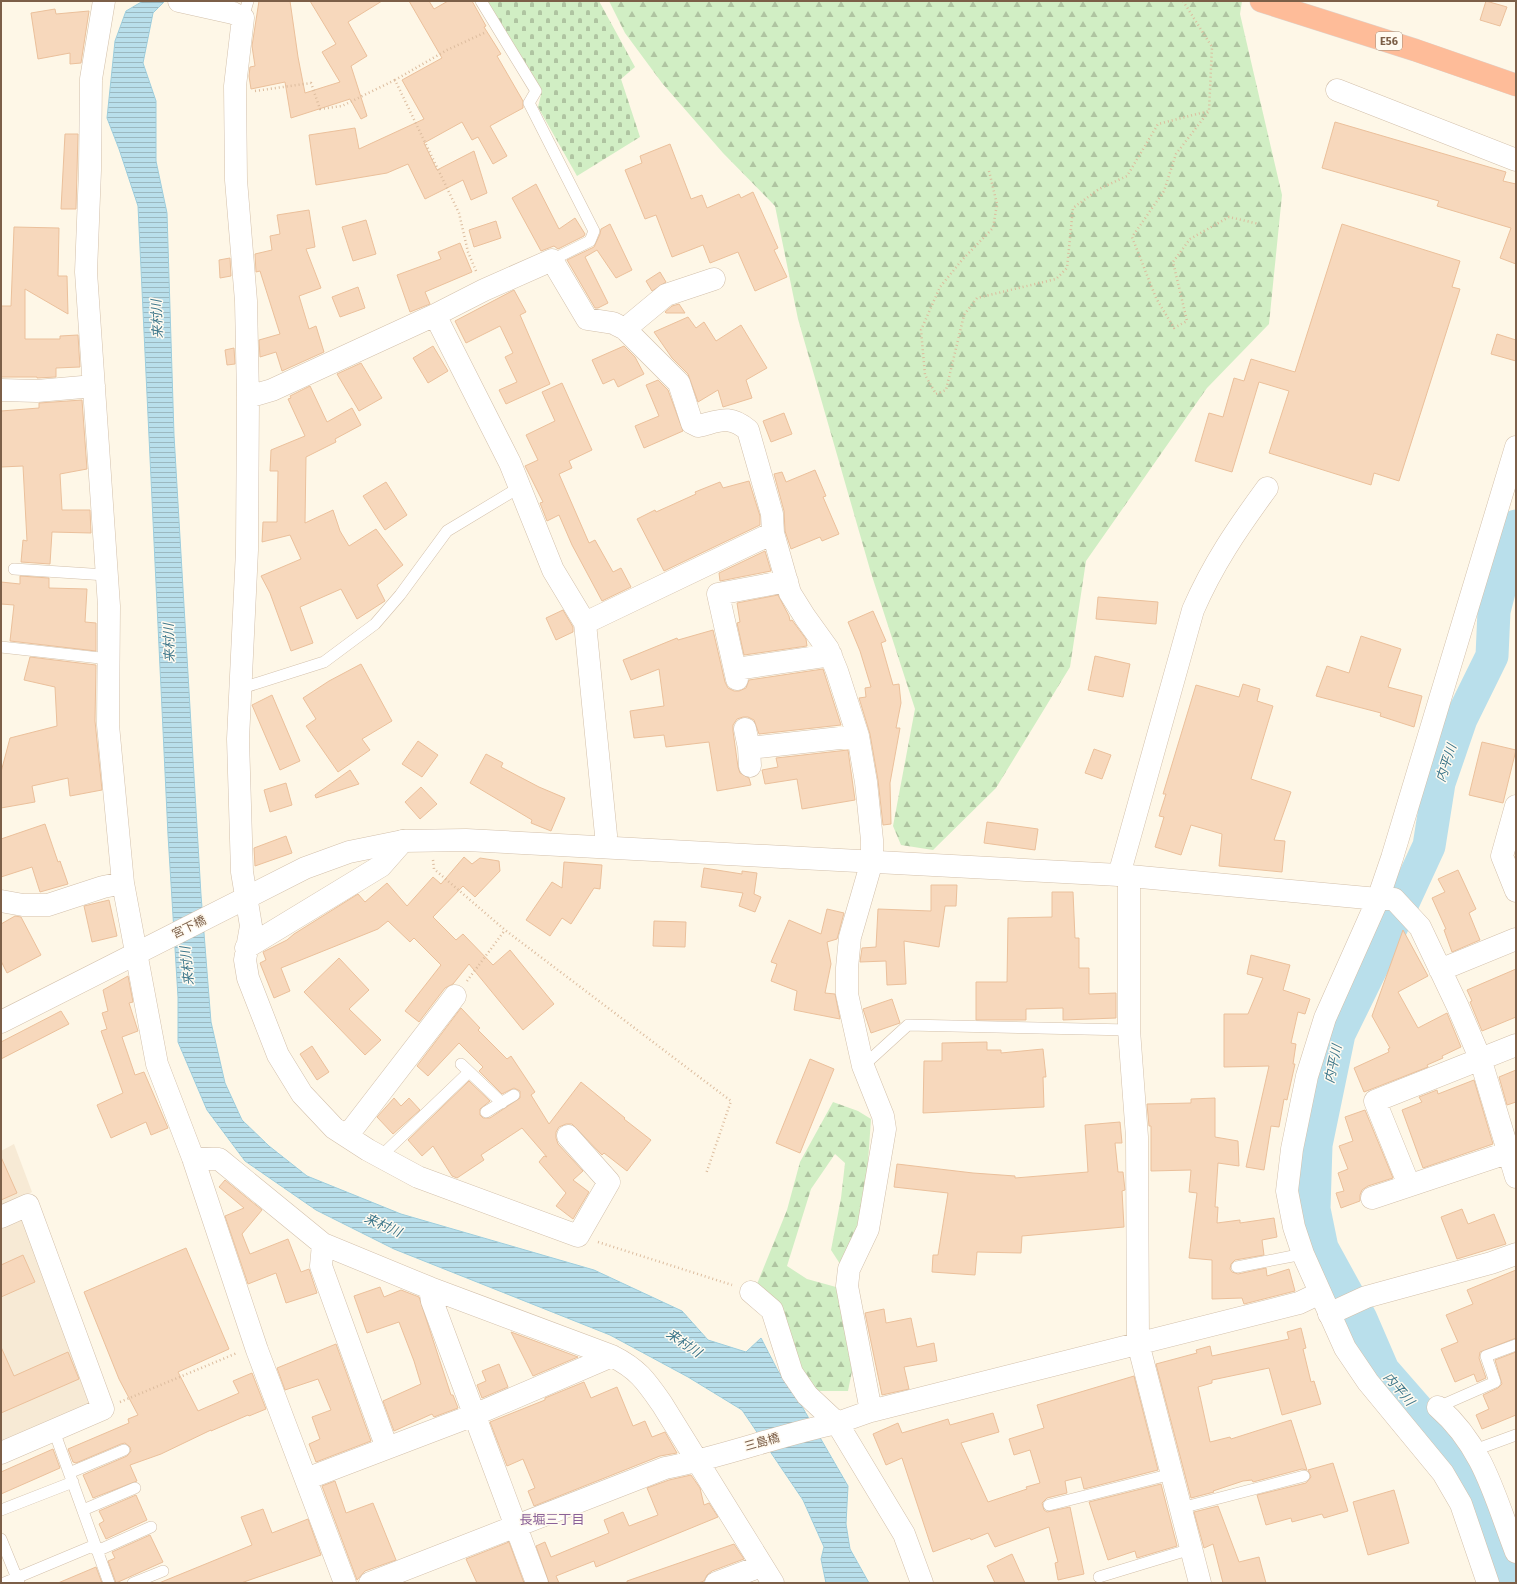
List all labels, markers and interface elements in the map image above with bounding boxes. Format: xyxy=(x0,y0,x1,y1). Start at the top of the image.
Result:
road number: E56 xyxy=(1376,32,1402,50)
water label: 来村川 xyxy=(148,297,166,339)
water label: 来村川 xyxy=(161,621,177,663)
water label: 内平川 xyxy=(1433,740,1460,784)
street label: 宮下橋 xyxy=(170,913,208,941)
water label: 来村川 xyxy=(177,944,196,986)
water label: 内平川 xyxy=(1322,1041,1345,1085)
water label: 来村川 xyxy=(362,1210,406,1241)
water label: 来村川 xyxy=(664,1326,706,1361)
water label: 内平川 xyxy=(1381,1369,1419,1410)
street label: 三島橋 xyxy=(743,1430,781,1454)
district label: 長堀三丁目 xyxy=(519,1512,585,1527)

